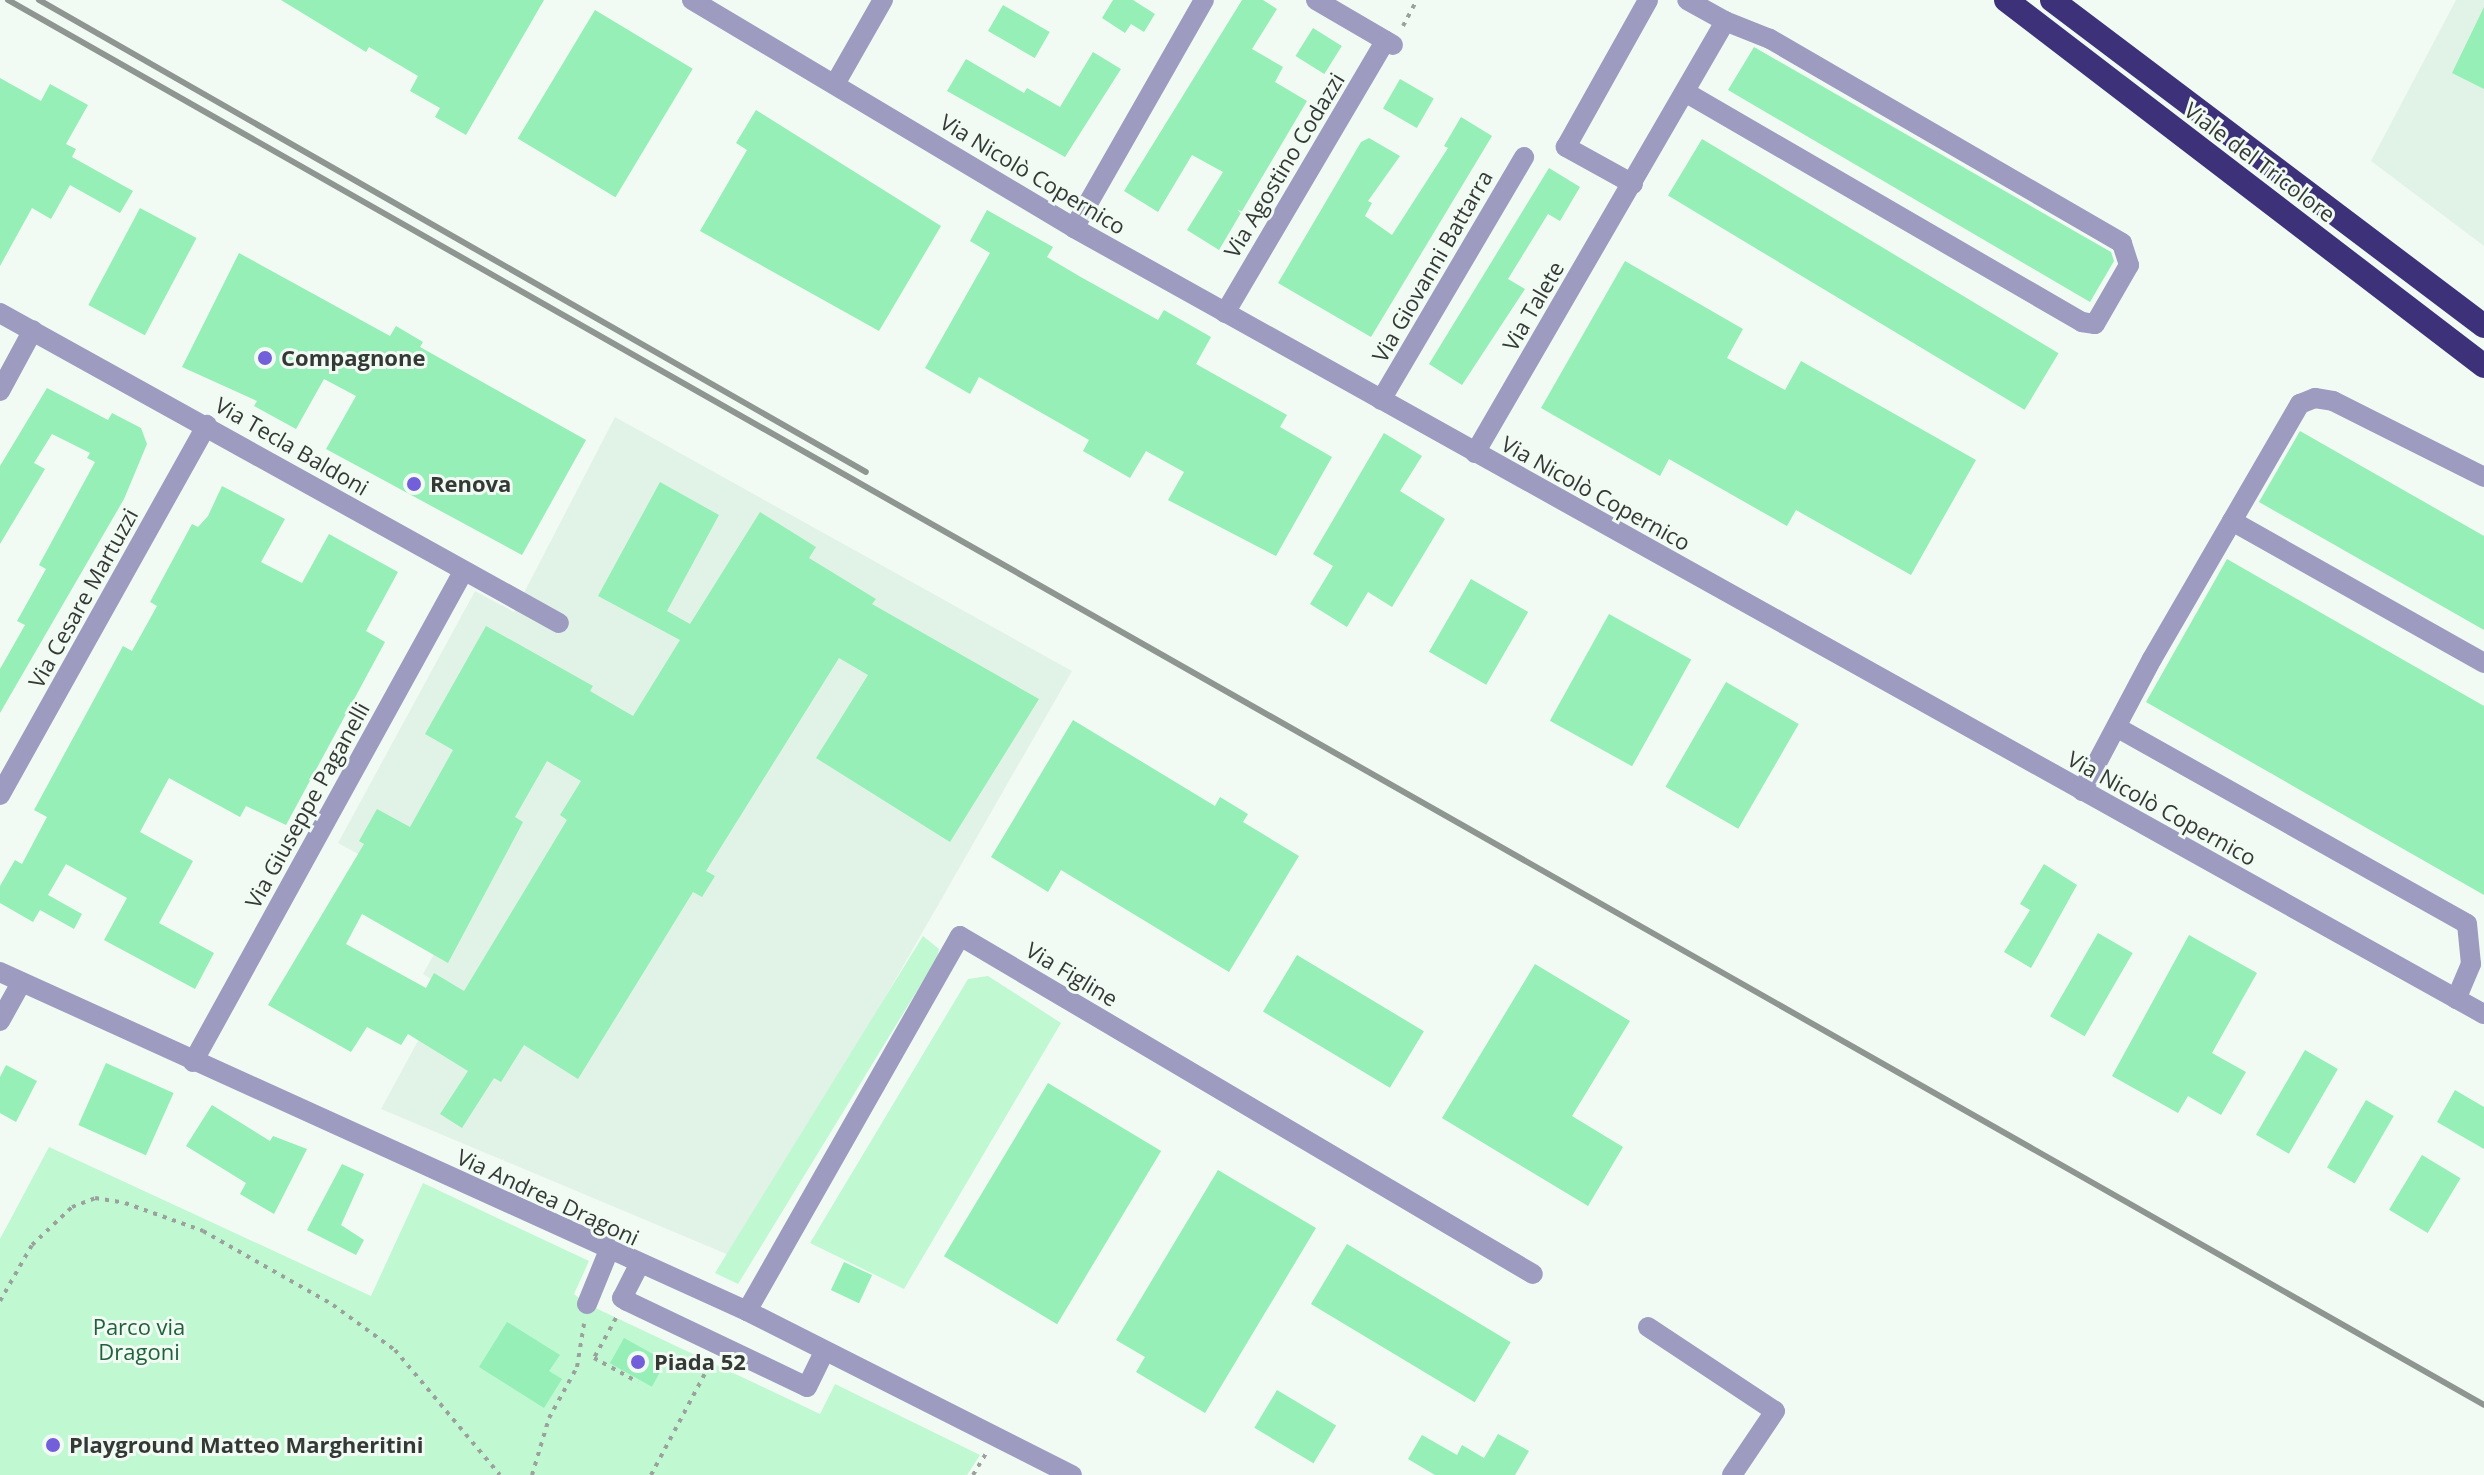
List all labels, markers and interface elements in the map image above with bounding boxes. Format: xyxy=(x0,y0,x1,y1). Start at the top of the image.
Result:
street label: Via Agostino Codazzi xyxy=(1218,68,1350,262)
street label: Viale del Tricolore xyxy=(2179,97,2341,227)
street label: Via Nicolò Copernico xyxy=(935,108,1131,240)
street label: Via Giovanni Battarra xyxy=(1366,165,1498,367)
street label: Via Talete xyxy=(1497,257,1569,355)
place label: Compagnone xyxy=(281,345,425,371)
marker: Compagnone xyxy=(256,349,274,367)
street label: Via Tecla Baldoni xyxy=(211,391,373,501)
street label: Via Nicolò Copernico xyxy=(1497,430,1695,556)
place label: Renova xyxy=(430,471,511,497)
marker: Renova xyxy=(405,475,423,493)
street label: Via Cesare Martuzzi xyxy=(23,504,143,692)
street label: Via Giuseppe Paganelli xyxy=(239,697,375,913)
street label: Via Nicolò Copernico xyxy=(2063,745,2261,871)
street label: Via Figline xyxy=(1021,936,1123,1012)
street label: Via Andrea Dragoni xyxy=(453,1143,643,1251)
park label: Parco via Dragoni xyxy=(93,1313,185,1364)
place label: Piada 52 xyxy=(654,1349,746,1375)
marker: Piada 52 xyxy=(629,1353,647,1371)
place label: Playground Matteo Margheritini xyxy=(69,1432,423,1458)
marker: Playground Matteo Margheritini xyxy=(44,1436,62,1454)

